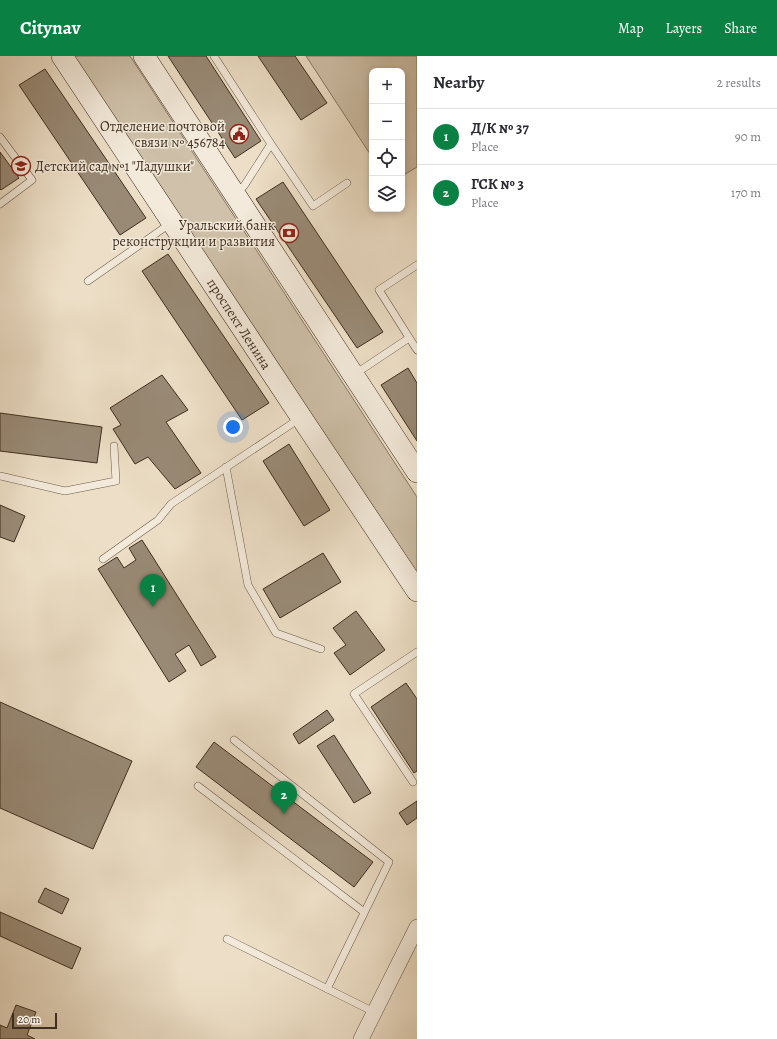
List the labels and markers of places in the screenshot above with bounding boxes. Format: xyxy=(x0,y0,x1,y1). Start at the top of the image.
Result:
place label: Отделение почтовой связи № 456784 xyxy=(100,117,225,152)
public building icon: Отделение почтовой связи № 456784 xyxy=(228,123,250,145)
school or university icon: Детский сад №1 "Ладушки" xyxy=(10,155,32,177)
place label: Детский сад №1 "Ладушки" xyxy=(35,157,194,176)
place label: Уральский банк реконструкции и развития xyxy=(112,216,275,251)
bank icon: Уральский банк реконструкции и развития xyxy=(278,222,300,244)
pin: 1 xyxy=(140,574,166,607)
pin: 2 xyxy=(271,781,297,814)

